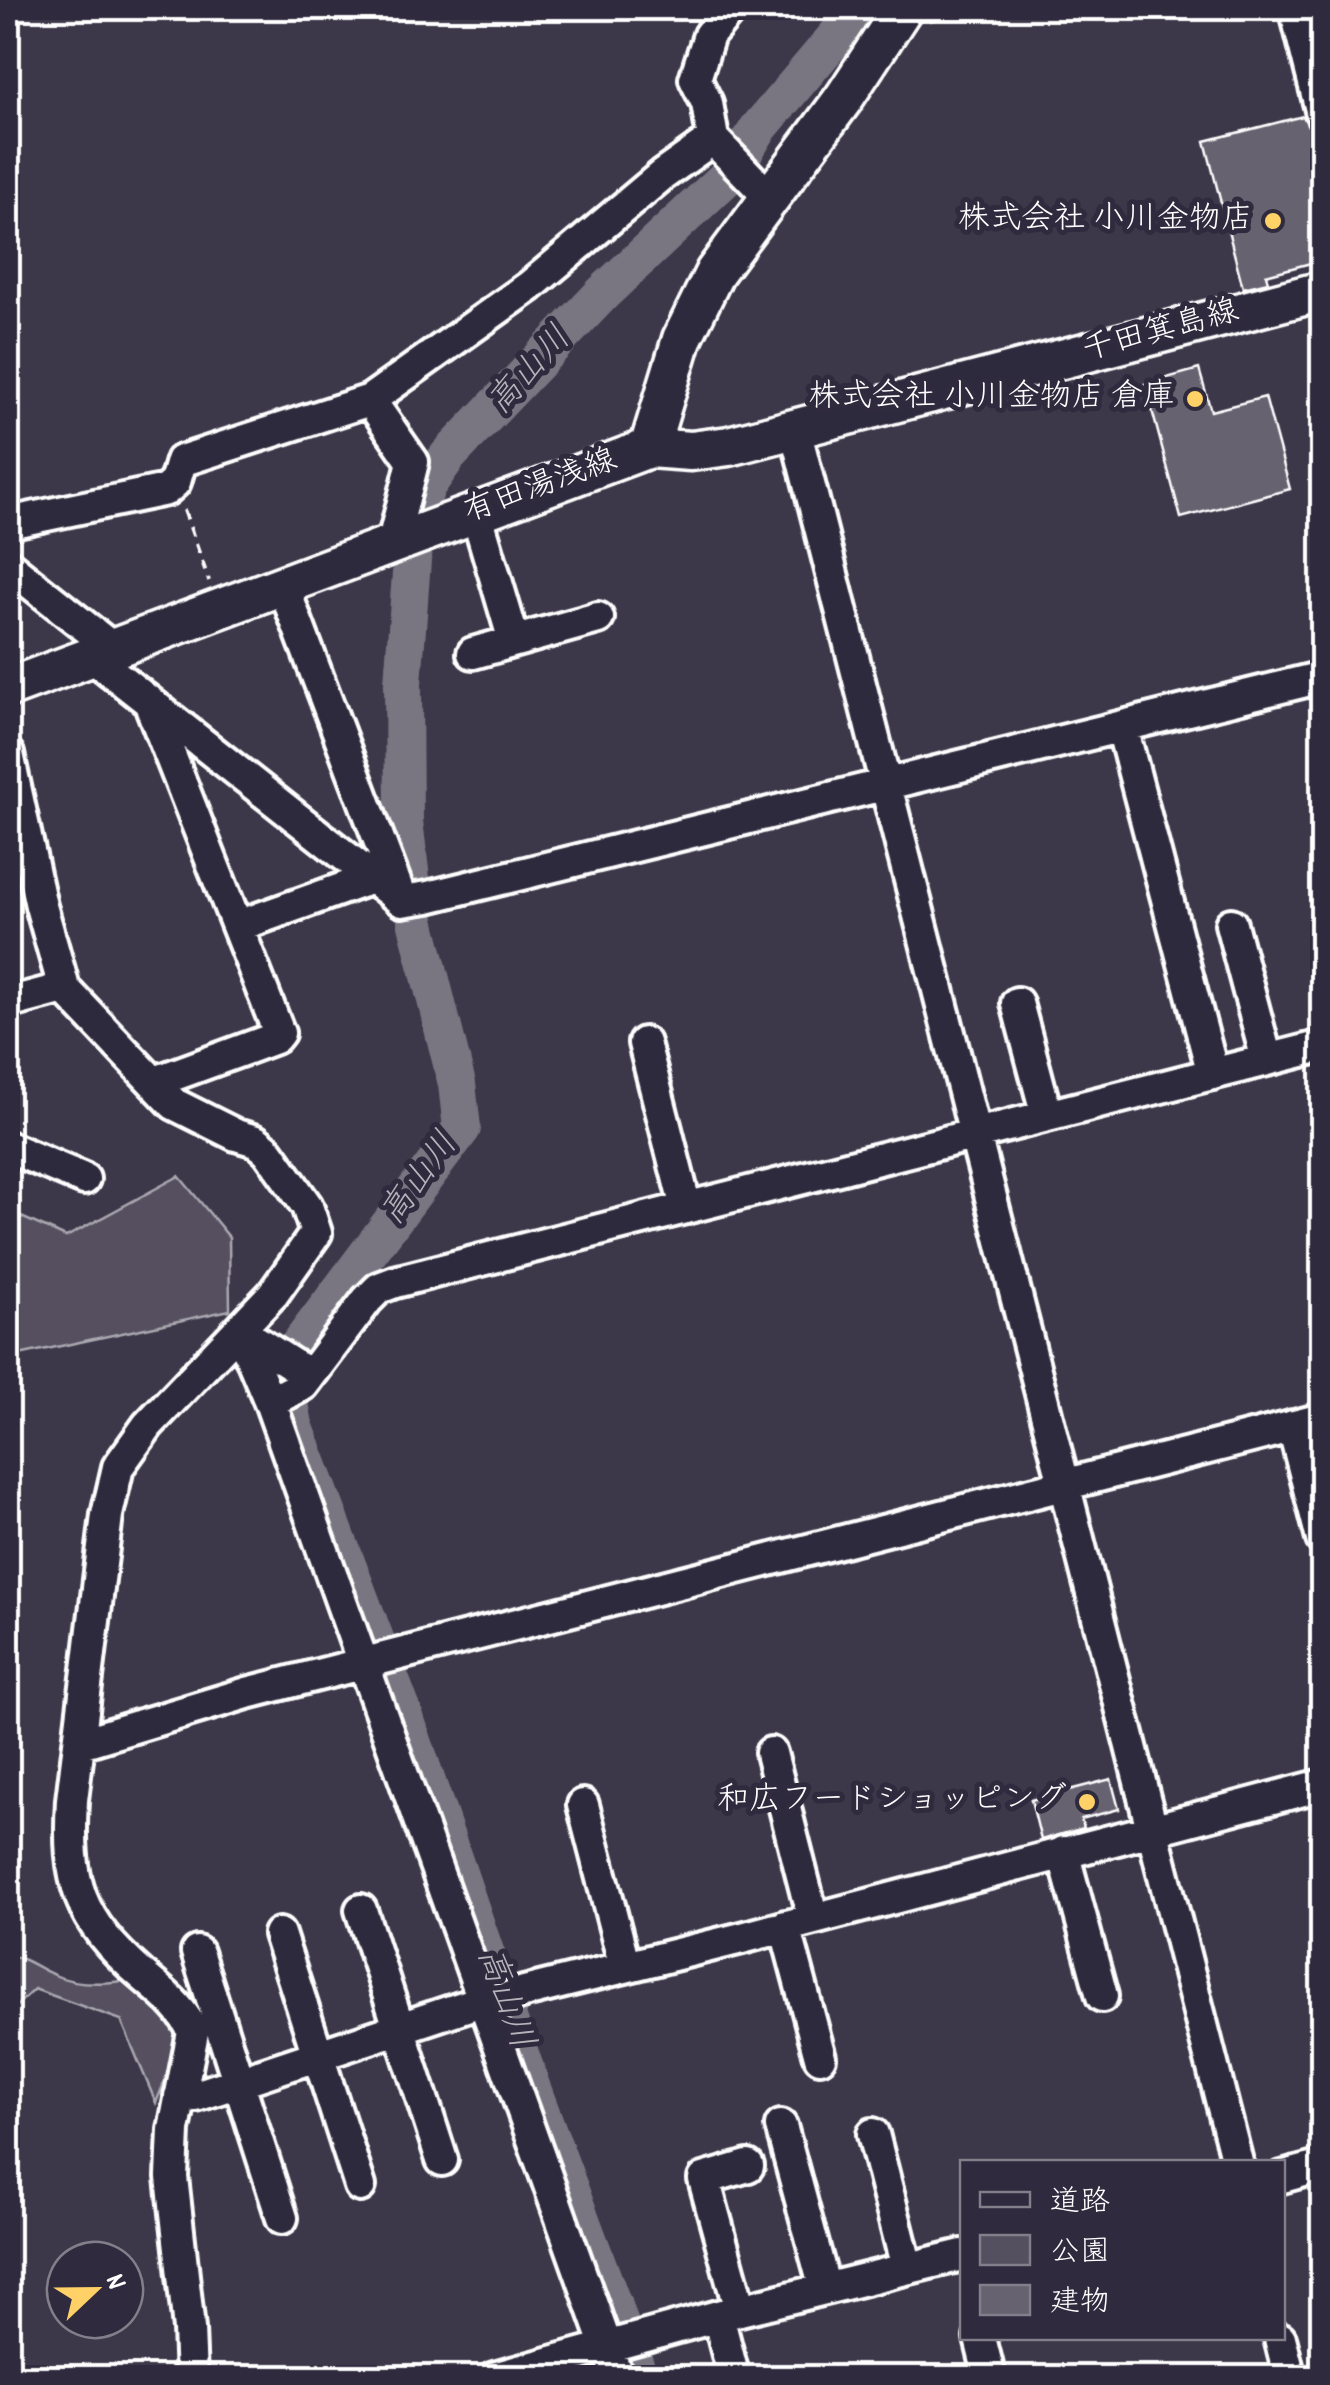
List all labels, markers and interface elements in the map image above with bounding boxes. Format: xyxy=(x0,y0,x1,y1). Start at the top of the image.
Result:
place label: 株式会社 小川金物店 xyxy=(958,198,1253,244)
marker: 株式会社 小川金物店 xyxy=(1262,210,1284,232)
street label: 千田箕島線 xyxy=(1078,290,1244,376)
water label: 高山川 xyxy=(477,316,585,428)
place label: 株式会社 小川金物店 倉庫 xyxy=(808,376,1175,422)
marker: 株式会社 小川金物店 倉庫 xyxy=(1184,388,1206,410)
street label: 有田湯浅線 xyxy=(458,439,624,537)
water label: 高山川 xyxy=(370,1123,472,1237)
place label: 和広フードショッピング xyxy=(717,1779,1067,1825)
marker: 和広フードショッピング xyxy=(1076,1791,1098,1813)
water label: 高山川 xyxy=(462,1941,544,2057)
legend xyxy=(960,2160,1285,2340)
text: 道路 xyxy=(1050,2183,1110,2226)
text: 公園 xyxy=(1050,2233,1110,2276)
north arrow xyxy=(45,2240,145,2340)
text: N xyxy=(92,2269,135,2296)
text: 建物 xyxy=(1050,2283,1110,2326)

